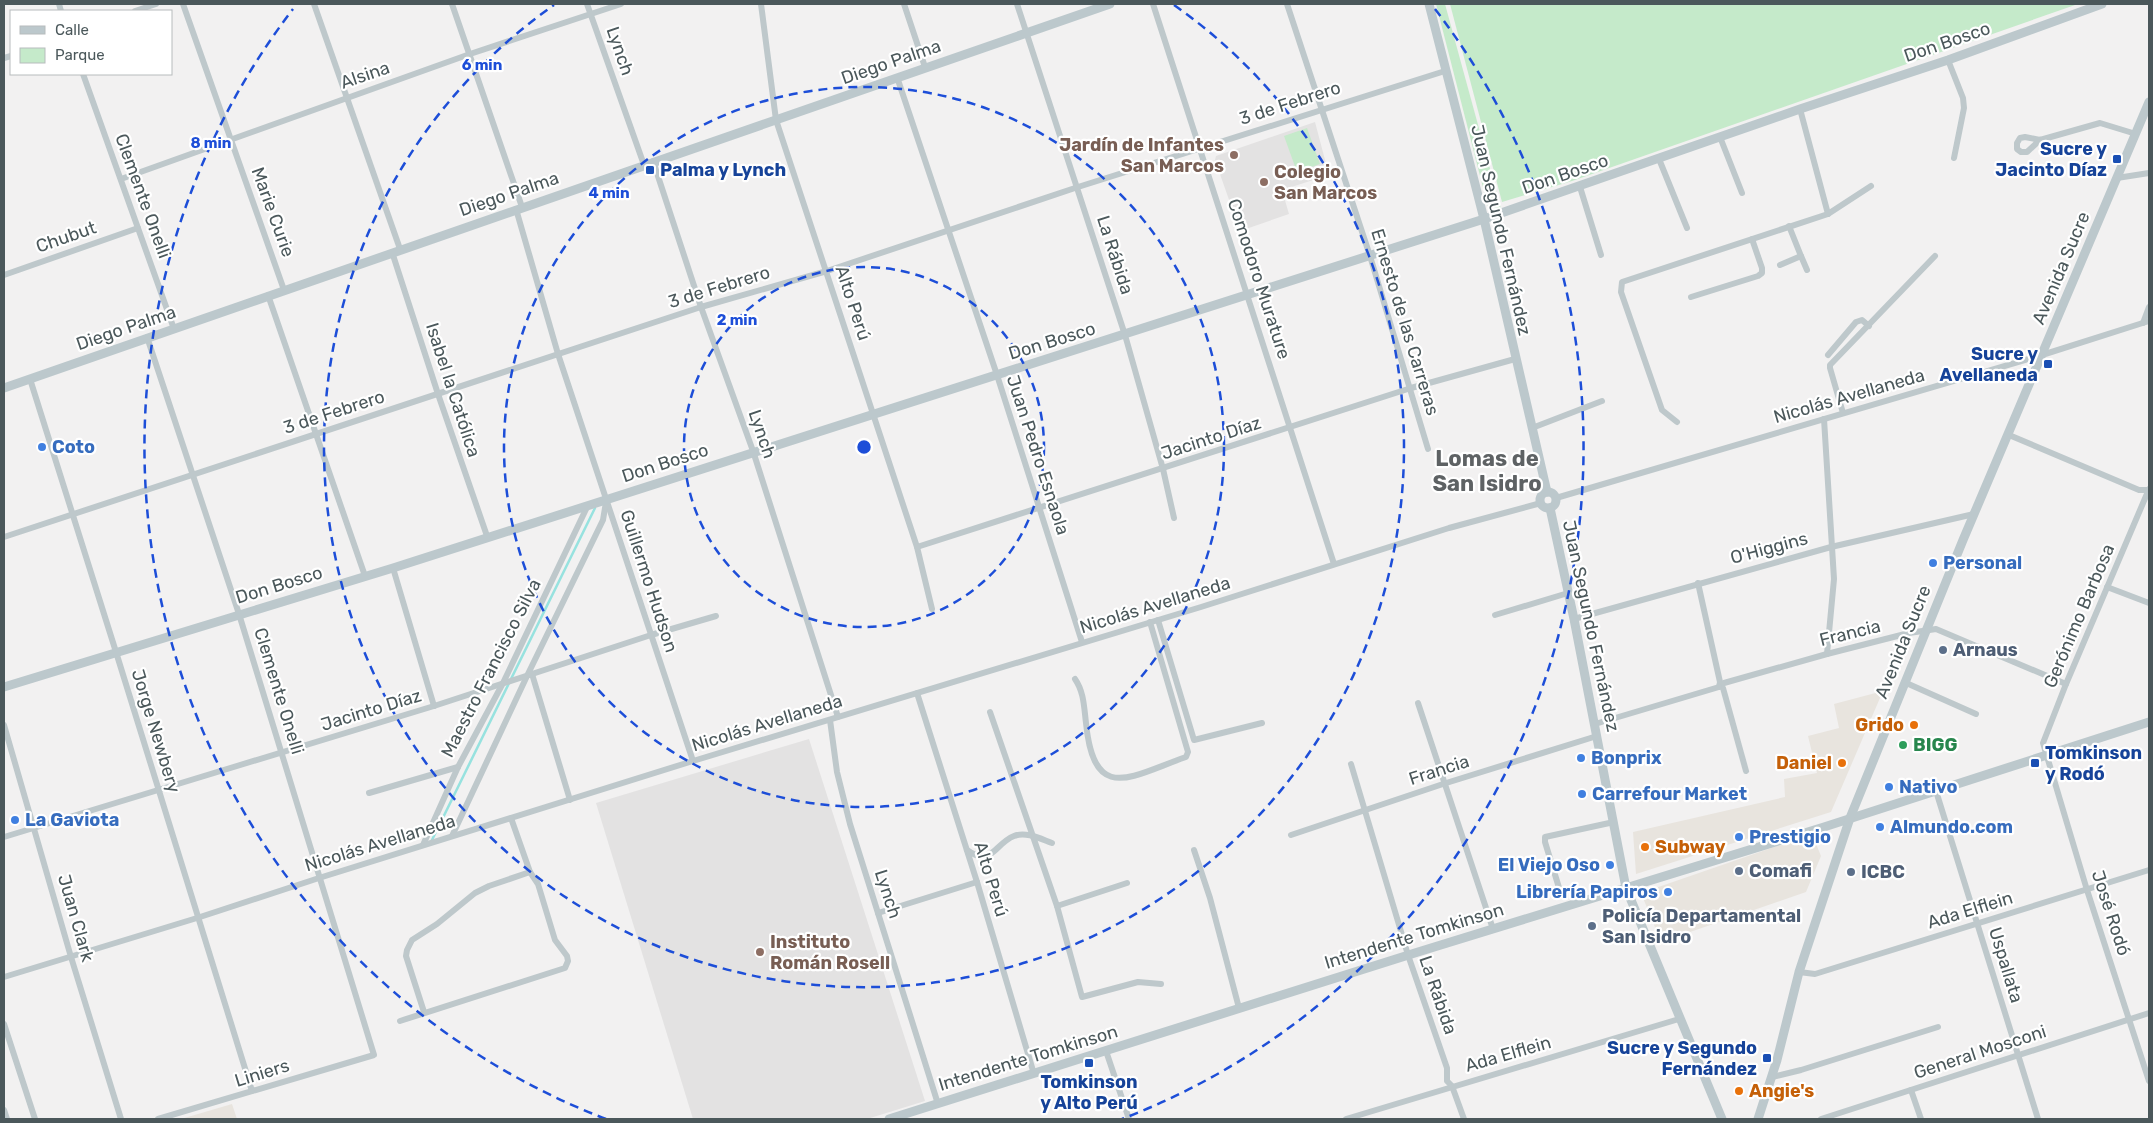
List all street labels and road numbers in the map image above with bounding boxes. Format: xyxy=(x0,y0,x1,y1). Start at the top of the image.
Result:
street label: Don Bosco xyxy=(1901,17,1993,67)
street label: Lynch xyxy=(601,24,639,78)
street label: Diego Palma xyxy=(838,35,944,89)
street label: Alsina xyxy=(337,56,393,94)
street label: 3 de Febrero xyxy=(1237,76,1343,130)
street label: Juan Segundo Fernández xyxy=(1466,122,1536,338)
street label: Clemente Onelli xyxy=(110,131,176,261)
street label: Don Bosco xyxy=(1519,149,1611,199)
street label: Marie Curie xyxy=(247,164,299,260)
street label: Diego Palma xyxy=(456,167,562,221)
street label: Comodoro Murature xyxy=(1223,196,1295,362)
street label: Avenida Sucre xyxy=(2027,208,2095,328)
street label: La Rábida xyxy=(1092,213,1138,297)
street label: Chubut xyxy=(33,216,99,258)
street label: Ernesto de las Carreras xyxy=(1366,226,1444,418)
street label: 3 de Febrero xyxy=(665,261,773,313)
street label: Alto Perú xyxy=(831,263,875,343)
street label: Diego Palma xyxy=(73,301,179,355)
street label: Don Bosco xyxy=(1006,317,1098,365)
street label: Isabel la Católica xyxy=(421,320,485,460)
street label: Nicolás Avellaneda xyxy=(1771,364,1927,428)
street label: Juan Pedro Esnaola xyxy=(1002,372,1074,538)
street label: 3 de Febrero xyxy=(281,385,387,439)
street label: Lynch xyxy=(743,407,781,461)
street label: Jacinto Díaz xyxy=(1158,411,1264,465)
street label: Don Bosco xyxy=(619,439,711,487)
street label: Guillermo Hudson xyxy=(616,507,682,655)
street label: Juan Segundo Fernández xyxy=(1558,518,1624,734)
street label: O'Higgins xyxy=(1728,527,1810,569)
street label: Gerónimo Barbosa xyxy=(2039,541,2119,691)
street label: Don Bosco xyxy=(233,561,325,609)
street label: Nicolás Avellaneda xyxy=(1077,572,1233,638)
street label: Maestro Francisco Silva xyxy=(436,575,546,761)
street label: Avenida Sucre xyxy=(1870,582,1936,702)
street label: Francia xyxy=(1817,615,1883,651)
street label: Clemente Onelli xyxy=(249,625,309,757)
street label: Jorge Newbery xyxy=(127,667,185,795)
street label: Jacinto Díaz xyxy=(318,684,424,736)
street label: Nicolás Avellaneda xyxy=(689,690,845,756)
street label: Francia xyxy=(1406,750,1472,790)
street label: Nicolás Avellaneda xyxy=(302,810,458,876)
street label: Alto Perú xyxy=(969,839,1013,919)
street label: Lynch xyxy=(870,867,906,921)
street label: José Rodó xyxy=(2087,868,2135,958)
street label: Juan Clark xyxy=(53,872,99,965)
street label: Ada Elflein xyxy=(1924,887,2016,933)
street label: Intendente Tomkinson xyxy=(1322,898,1506,974)
street label: Uspallata xyxy=(1984,925,2028,1005)
street label: La Rábida xyxy=(1414,953,1462,1037)
street label: Intendente Tomkinson xyxy=(936,1020,1120,1096)
street label: General Mosconi xyxy=(1911,1020,2049,1084)
street label: Ada Elflein xyxy=(1462,1031,1554,1077)
street label: Liniers xyxy=(232,1054,292,1092)

